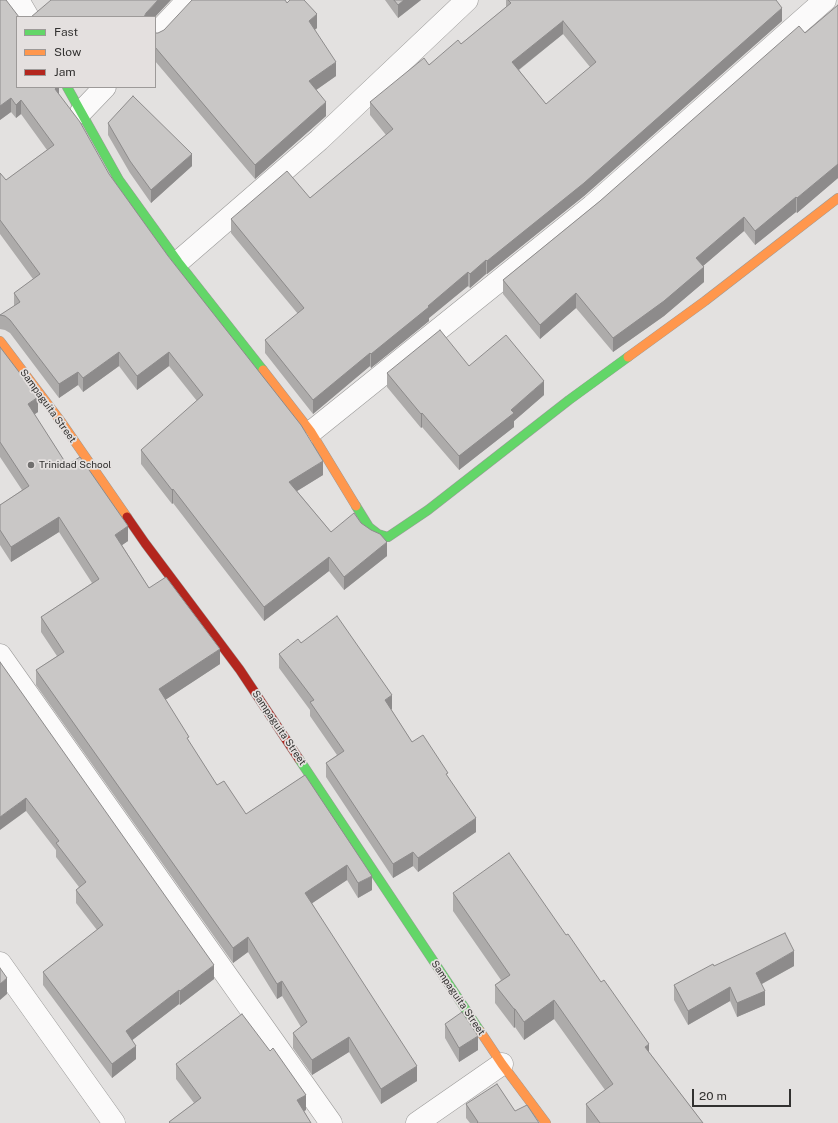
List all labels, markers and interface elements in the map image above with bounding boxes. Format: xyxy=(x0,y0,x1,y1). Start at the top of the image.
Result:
legend xyxy=(16,16,156,88)
text: Fast xyxy=(54,25,78,39)
text: Slow xyxy=(54,45,81,59)
text: Jam xyxy=(54,65,76,79)
street label: Sampaguita Street xyxy=(17,367,79,445)
place label: Trinidad School xyxy=(39,459,111,471)
marker: Trinidad School xyxy=(26,460,36,470)
street label: Sampaguita Street xyxy=(250,688,308,768)
street label: Sampaguita Street xyxy=(429,958,487,1038)
scale bar xyxy=(694,1081,793,1107)
text: 20 m xyxy=(699,1089,727,1103)

